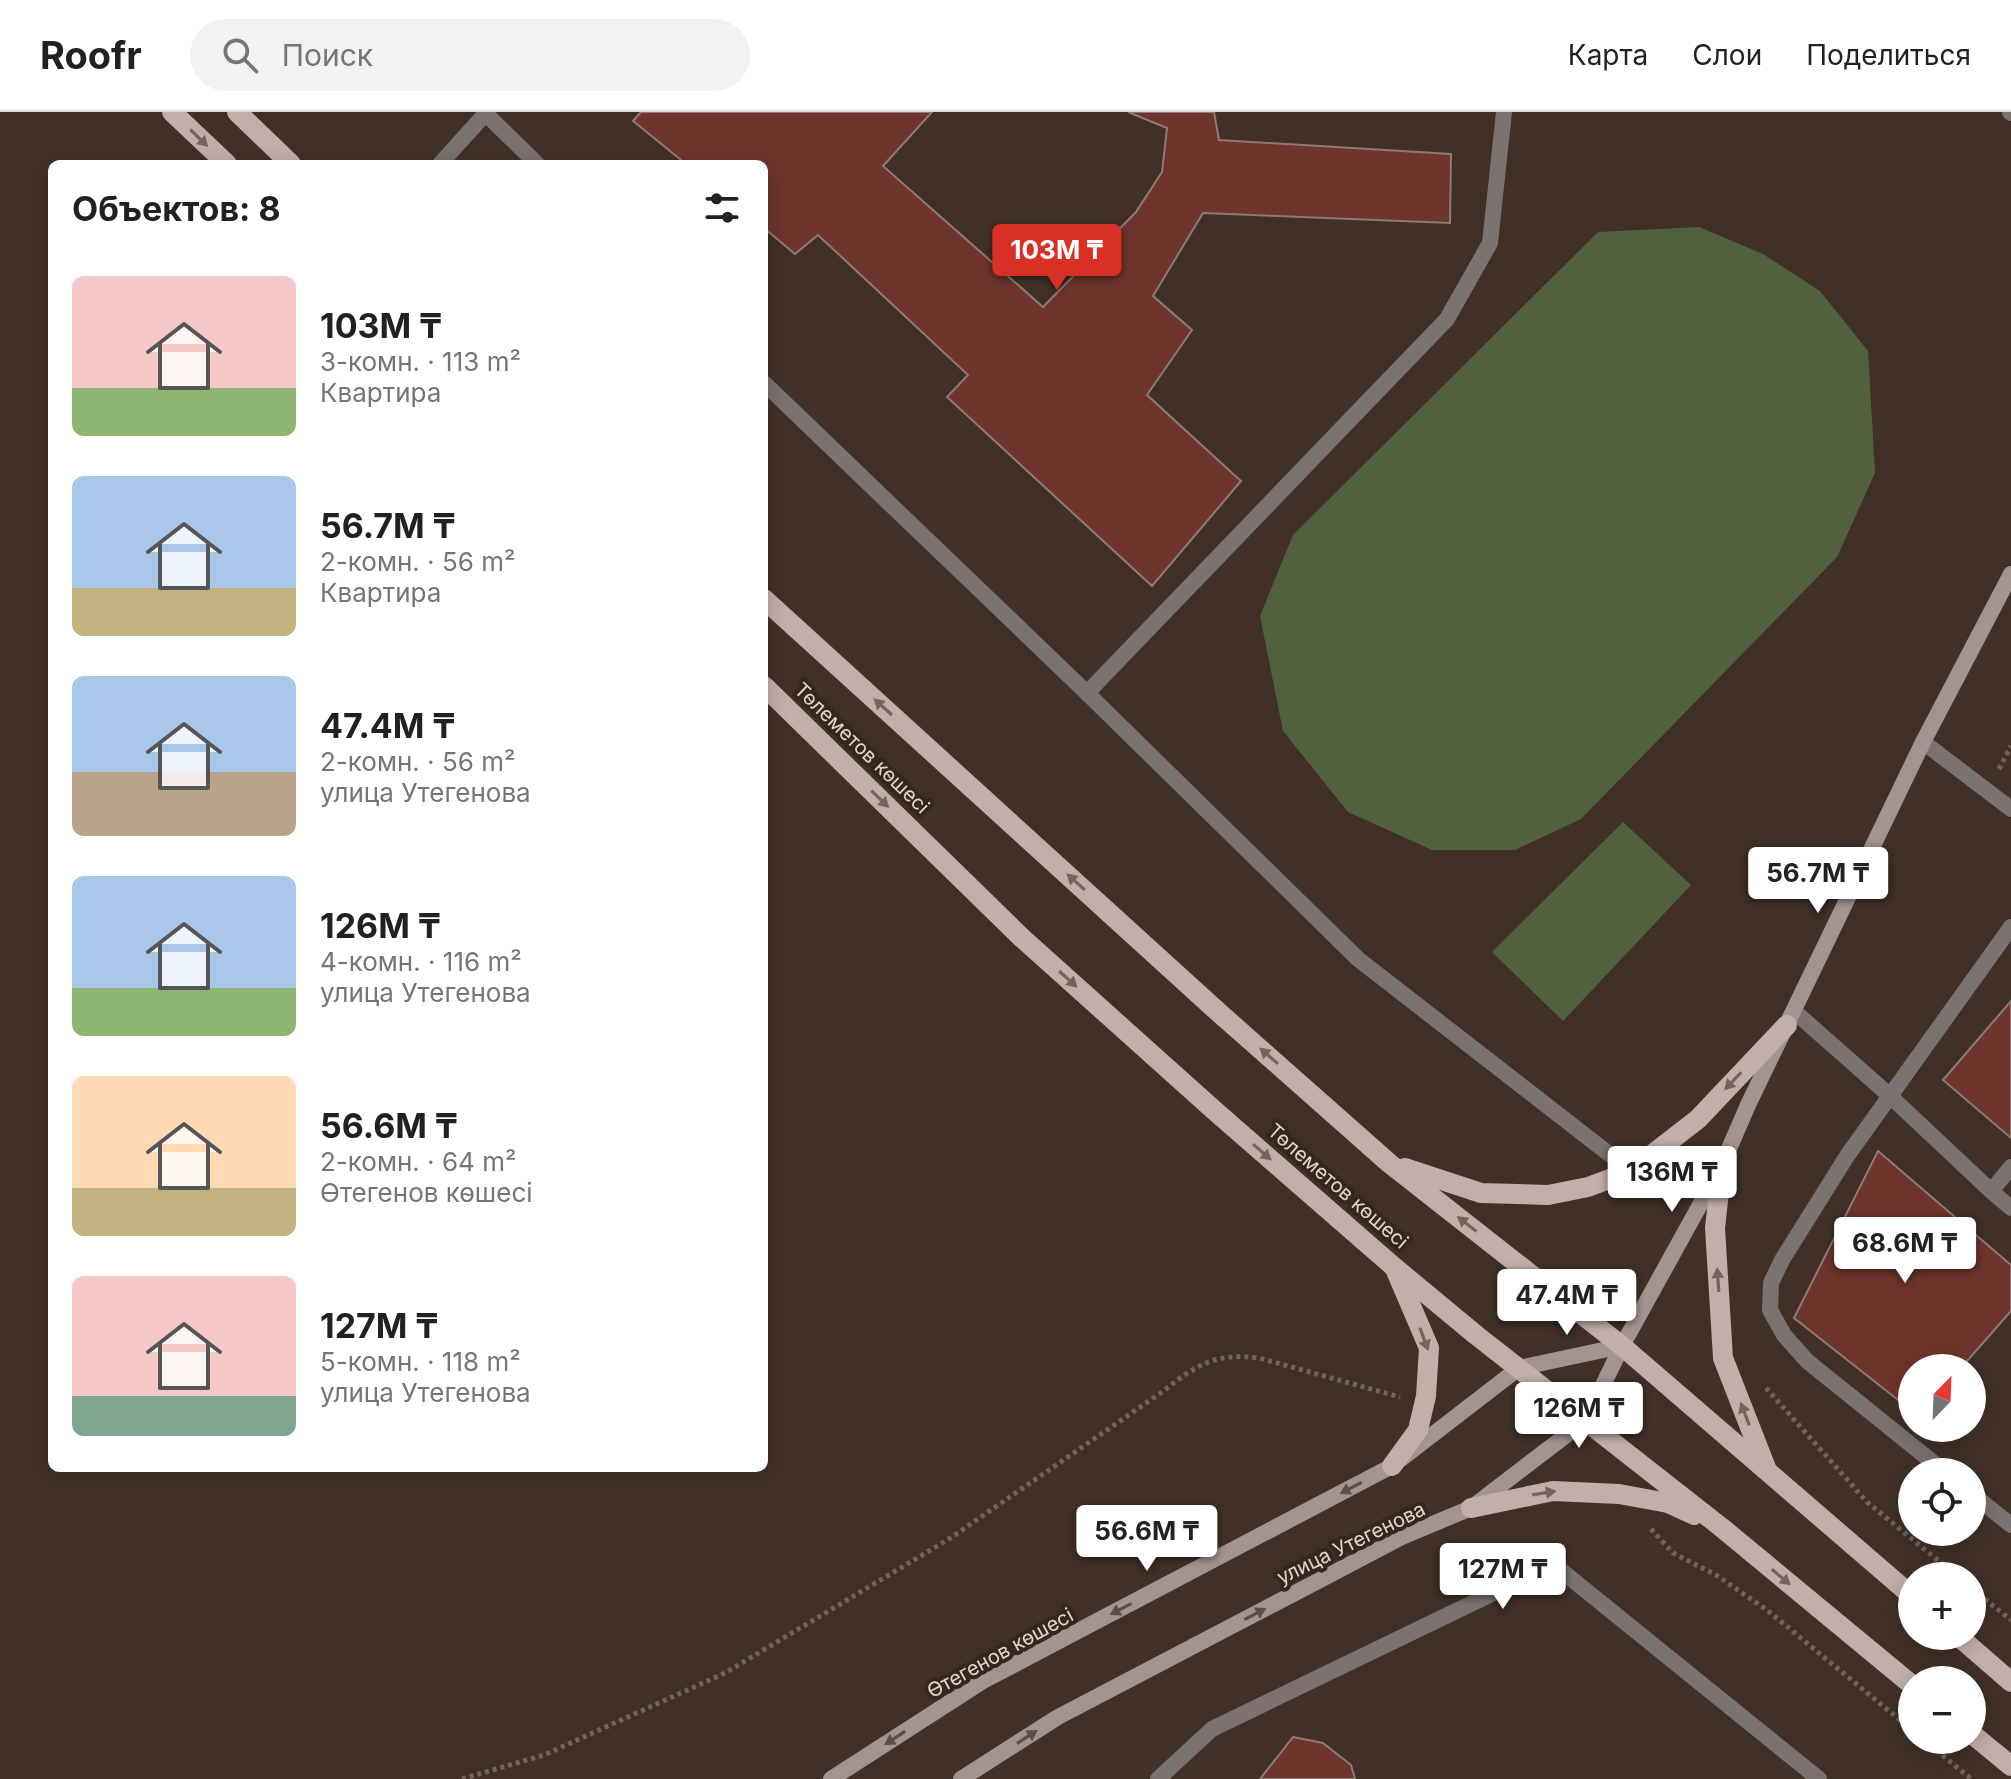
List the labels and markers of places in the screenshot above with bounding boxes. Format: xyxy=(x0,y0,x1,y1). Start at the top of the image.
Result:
pin: 103M ₸ xyxy=(992,224,1122,292)
pin: 56.7M ₸ xyxy=(1744,847,1892,915)
pin: 136M ₸ xyxy=(1607,1146,1737,1214)
pin: 68.6M ₸ xyxy=(1831,1217,1979,1285)
pin: 47.4M ₸ xyxy=(1493,1269,1641,1337)
pin: 126M ₸ xyxy=(1514,1382,1644,1450)
pin: 56.6M ₸ xyxy=(1073,1505,1221,1573)
pin: 127M ₸ xyxy=(1438,1543,1568,1611)

